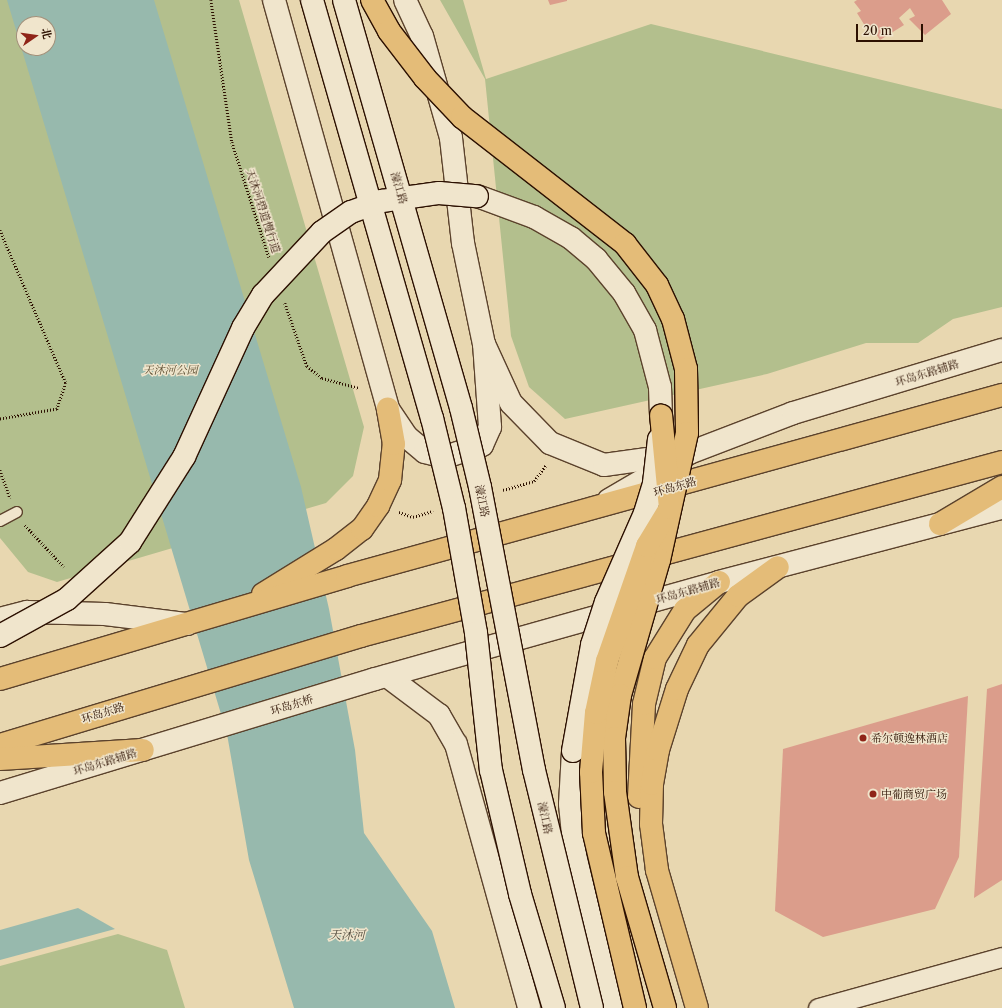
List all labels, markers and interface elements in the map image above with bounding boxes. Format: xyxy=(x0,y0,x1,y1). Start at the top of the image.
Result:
north arrow xyxy=(16,16,56,56)
scale bar xyxy=(858,16,925,42)
text: 20 m xyxy=(863,23,892,38)
text: 北 xyxy=(39,27,55,40)
street label: 天沐河碧道慢行道 xyxy=(243,167,283,255)
street label: 濠江路 xyxy=(388,170,410,206)
street label: 环岛东路辅路 xyxy=(894,357,960,389)
park label: 天沐河公园 xyxy=(143,363,197,377)
street label: 环岛东路 xyxy=(652,475,698,499)
street label: 濠江路 xyxy=(472,484,492,518)
street label: 环岛东路辅路 xyxy=(654,576,722,606)
street label: 环岛东桥 xyxy=(269,692,315,718)
street label: 环岛东路 xyxy=(80,700,126,726)
place label: 希尔顿逸林酒店 xyxy=(871,731,948,745)
marker: 希尔顿逸林酒店 xyxy=(858,733,868,743)
street label: 环岛东路辅路 xyxy=(72,746,138,778)
place label: 中葡商贸广场 xyxy=(881,787,947,801)
marker: 中葡商贸广场 xyxy=(868,789,878,799)
street label: 濠江路 xyxy=(535,800,555,836)
water label: 天沐河 xyxy=(329,928,365,942)

